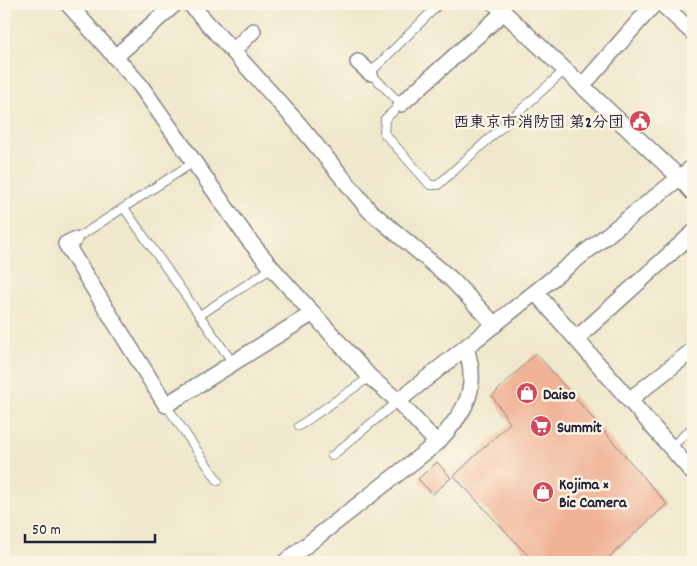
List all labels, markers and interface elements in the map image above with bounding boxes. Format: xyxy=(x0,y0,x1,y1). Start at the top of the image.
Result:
public building icon: 西東京市消防団 第2分団 xyxy=(628,109,652,133)
place label: 西東京市消防団 第2分団 xyxy=(453,112,624,135)
shop icon: Daiso xyxy=(515,381,539,405)
place label: Daiso xyxy=(543,384,576,407)
supermarket icon: Summit xyxy=(529,414,553,438)
place label: Summit xyxy=(557,417,602,440)
place label: Kojima × Bic Camera xyxy=(559,474,628,515)
shop icon: Kojima × Bic Camera xyxy=(531,480,555,504)
scale bar xyxy=(25,511,155,543)
text: 50 m xyxy=(32,520,61,542)

